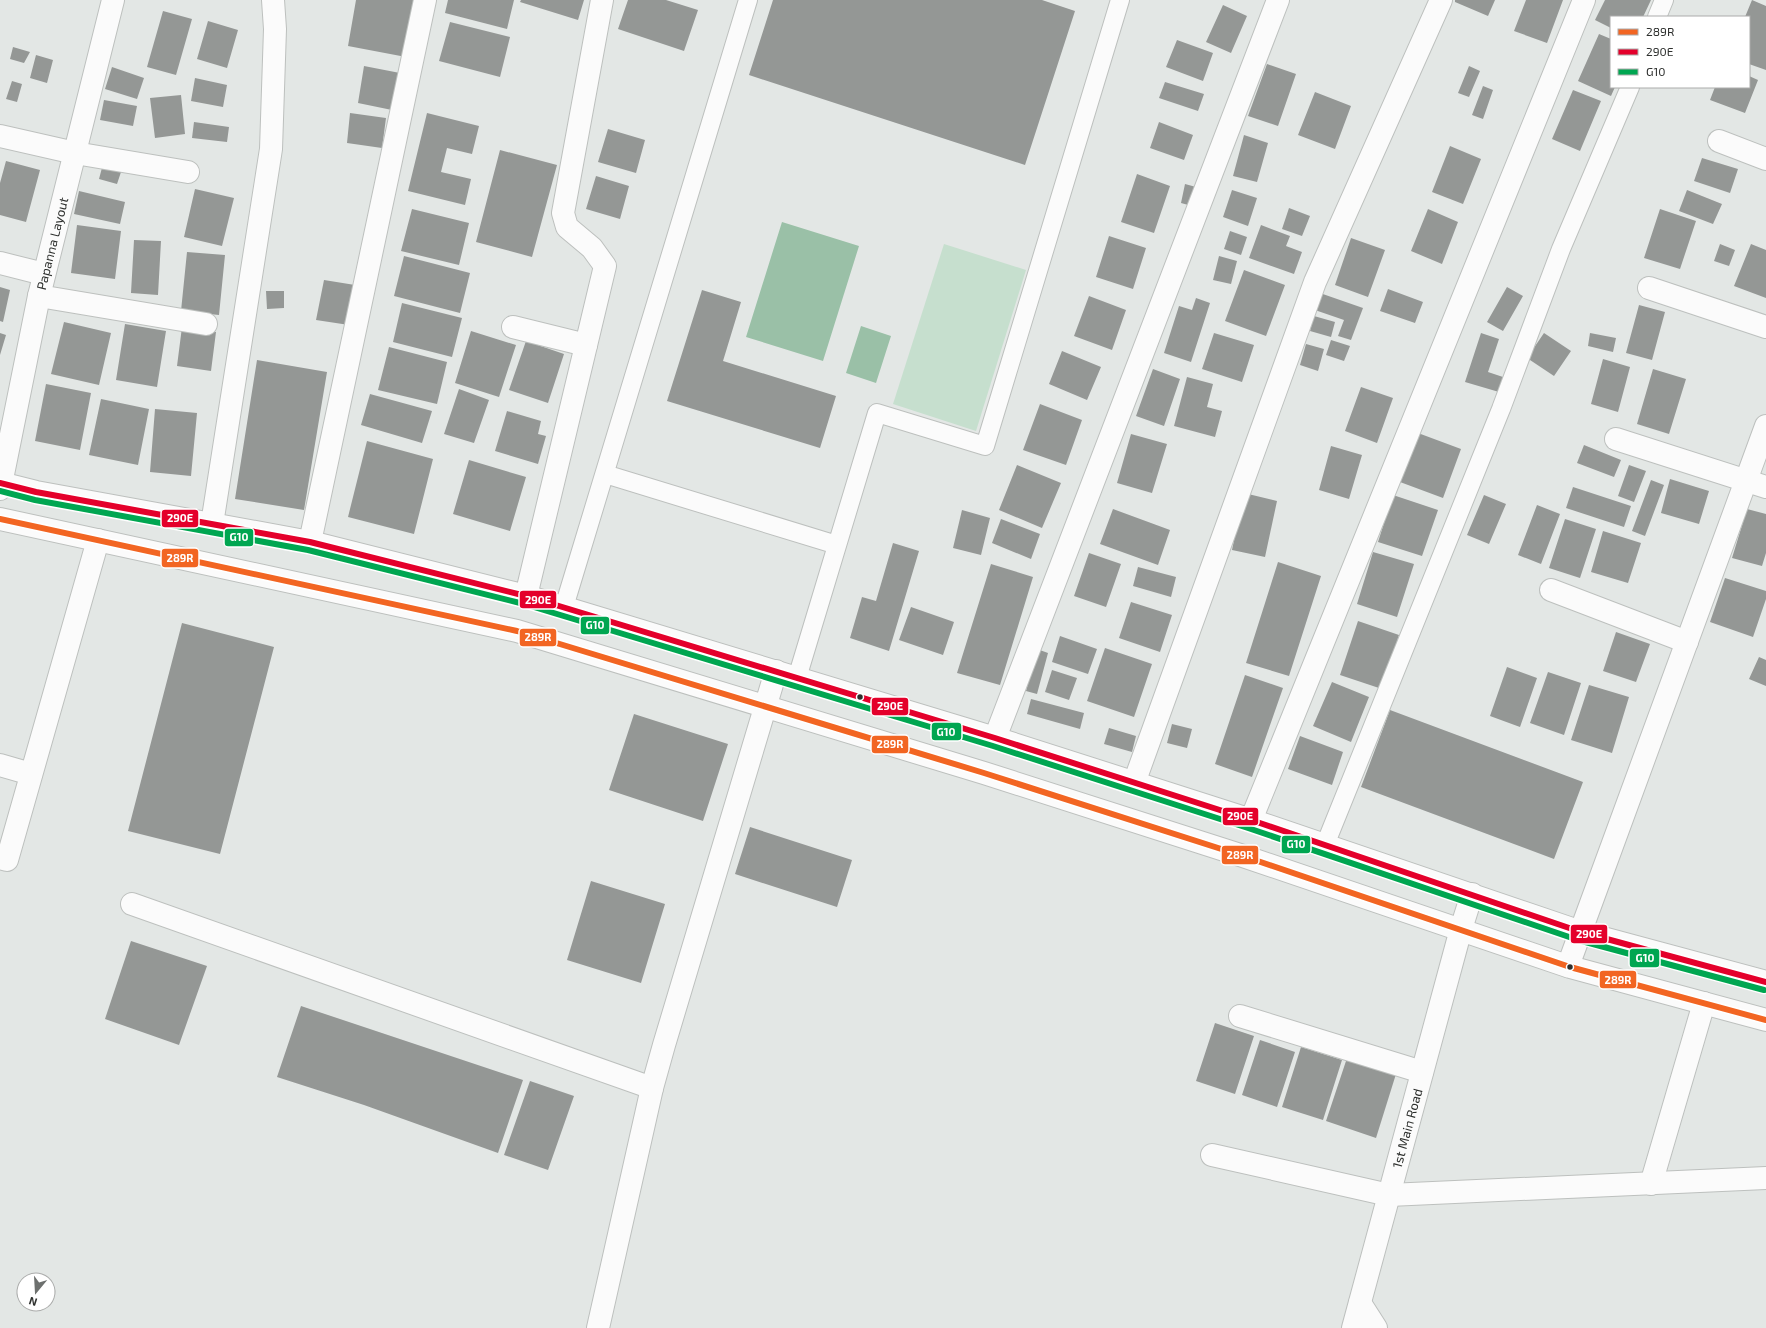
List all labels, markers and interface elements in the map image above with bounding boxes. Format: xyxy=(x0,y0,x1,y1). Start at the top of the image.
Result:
legend xyxy=(1610,16,1750,88)
text: 289R xyxy=(1646,24,1674,38)
text: 290E xyxy=(1646,44,1674,58)
text: G10 xyxy=(1646,64,1666,78)
street label: Papanna Layout xyxy=(33,195,71,292)
line badge: 290E xyxy=(161,509,199,528)
text: 290E xyxy=(167,511,193,524)
line badge: G10 xyxy=(224,528,254,547)
text: G10 xyxy=(230,530,248,543)
line badge: 289R xyxy=(161,548,199,568)
text: 289R xyxy=(167,551,193,564)
line badge: 290E xyxy=(519,590,557,609)
text: 290E xyxy=(525,593,551,606)
line badge: G10 xyxy=(580,616,610,635)
text: G10 xyxy=(586,618,604,631)
line badge: 289R xyxy=(519,628,557,647)
text: 289R xyxy=(525,630,551,643)
unlabelled marker xyxy=(855,692,865,702)
line badge: 290E xyxy=(871,697,909,716)
text: 290E xyxy=(877,699,903,712)
line badge: G10 xyxy=(931,722,962,741)
text: G10 xyxy=(937,725,955,738)
line badge: 289R xyxy=(871,735,909,754)
text: 289R xyxy=(877,737,903,750)
line badge: 290E xyxy=(1222,807,1259,826)
text: 290E xyxy=(1227,809,1253,822)
line badge: G10 xyxy=(1281,835,1311,854)
text: G10 xyxy=(1287,837,1305,850)
line badge: 289R xyxy=(1221,845,1259,865)
text: 289R xyxy=(1227,848,1253,861)
line badge: 290E xyxy=(1570,924,1608,944)
text: 290E xyxy=(1576,927,1602,940)
line badge: G10 xyxy=(1629,948,1660,968)
text: G10 xyxy=(1636,951,1654,964)
unlabelled marker xyxy=(1565,962,1575,972)
line badge: 289R xyxy=(1599,970,1637,989)
text: 289R xyxy=(1605,973,1631,986)
street label: 1st Main Road xyxy=(1389,1087,1426,1170)
north arrow xyxy=(16,1272,56,1312)
text: N xyxy=(27,1295,39,1309)

